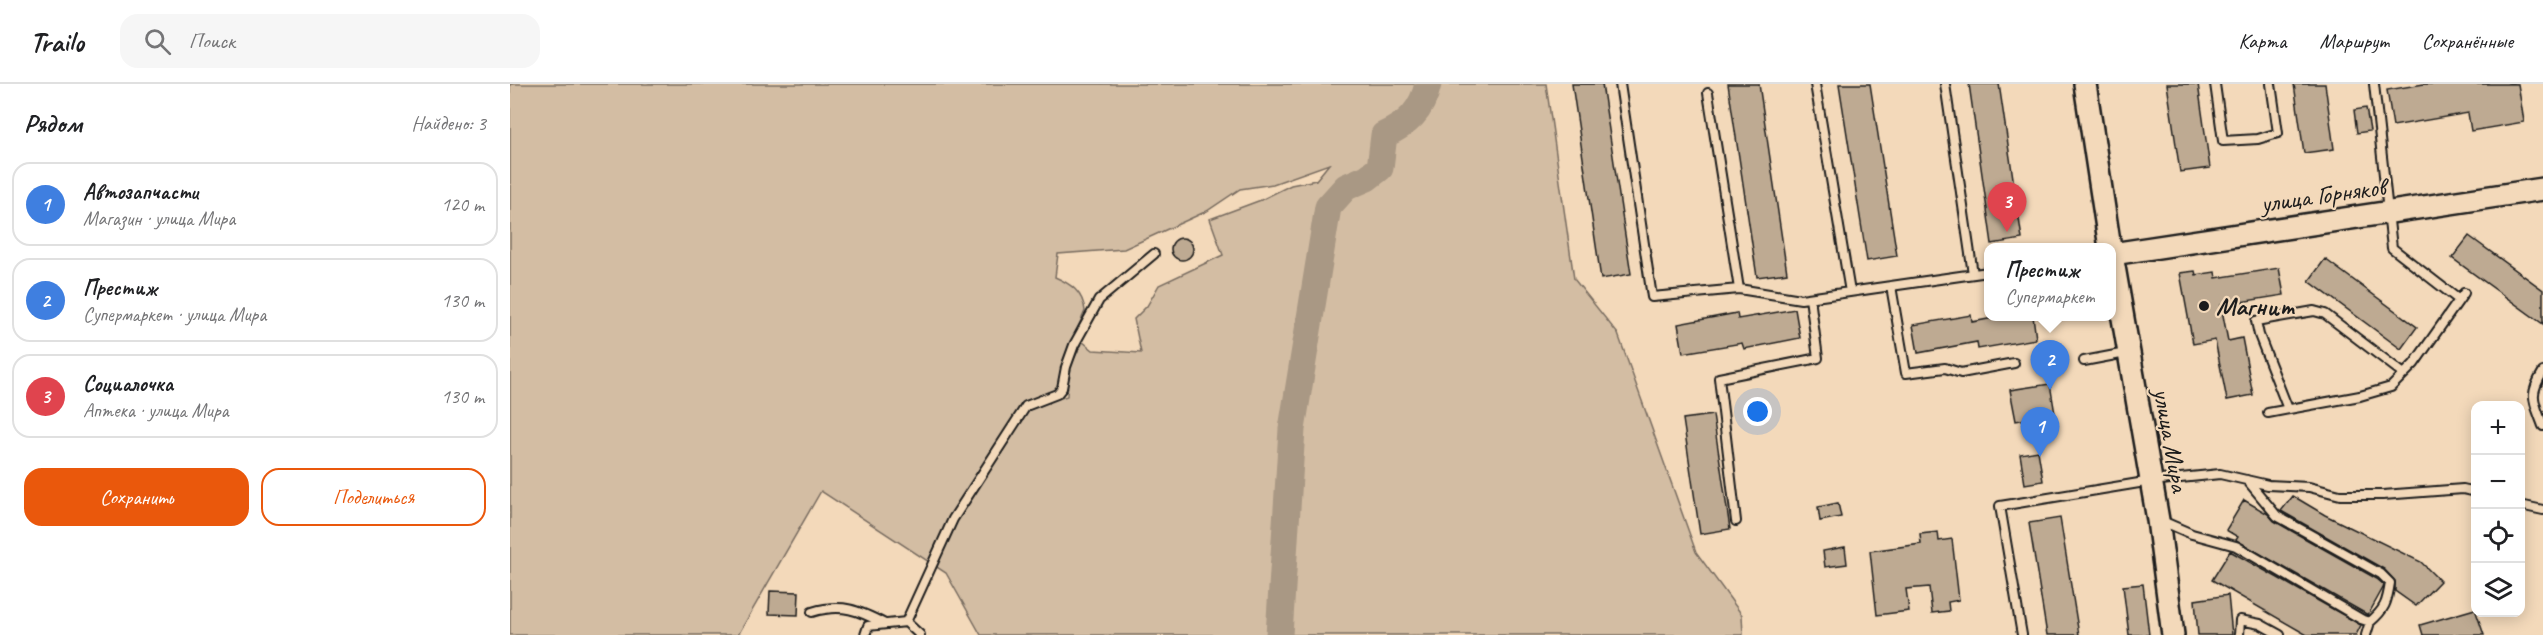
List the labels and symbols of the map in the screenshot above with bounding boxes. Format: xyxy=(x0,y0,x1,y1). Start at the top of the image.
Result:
street label: улица Горняков xyxy=(2257,169,2392,220)
pin: 3 xyxy=(1988,182,2026,232)
place label: Магнит xyxy=(2216,290,2296,323)
marker: Магнит xyxy=(2197,299,2211,313)
pin: 2 xyxy=(2030,340,2070,390)
street label: улица Мира xyxy=(2145,384,2197,496)
your location xyxy=(1743,397,1772,426)
pin: 1 xyxy=(2020,408,2060,457)

